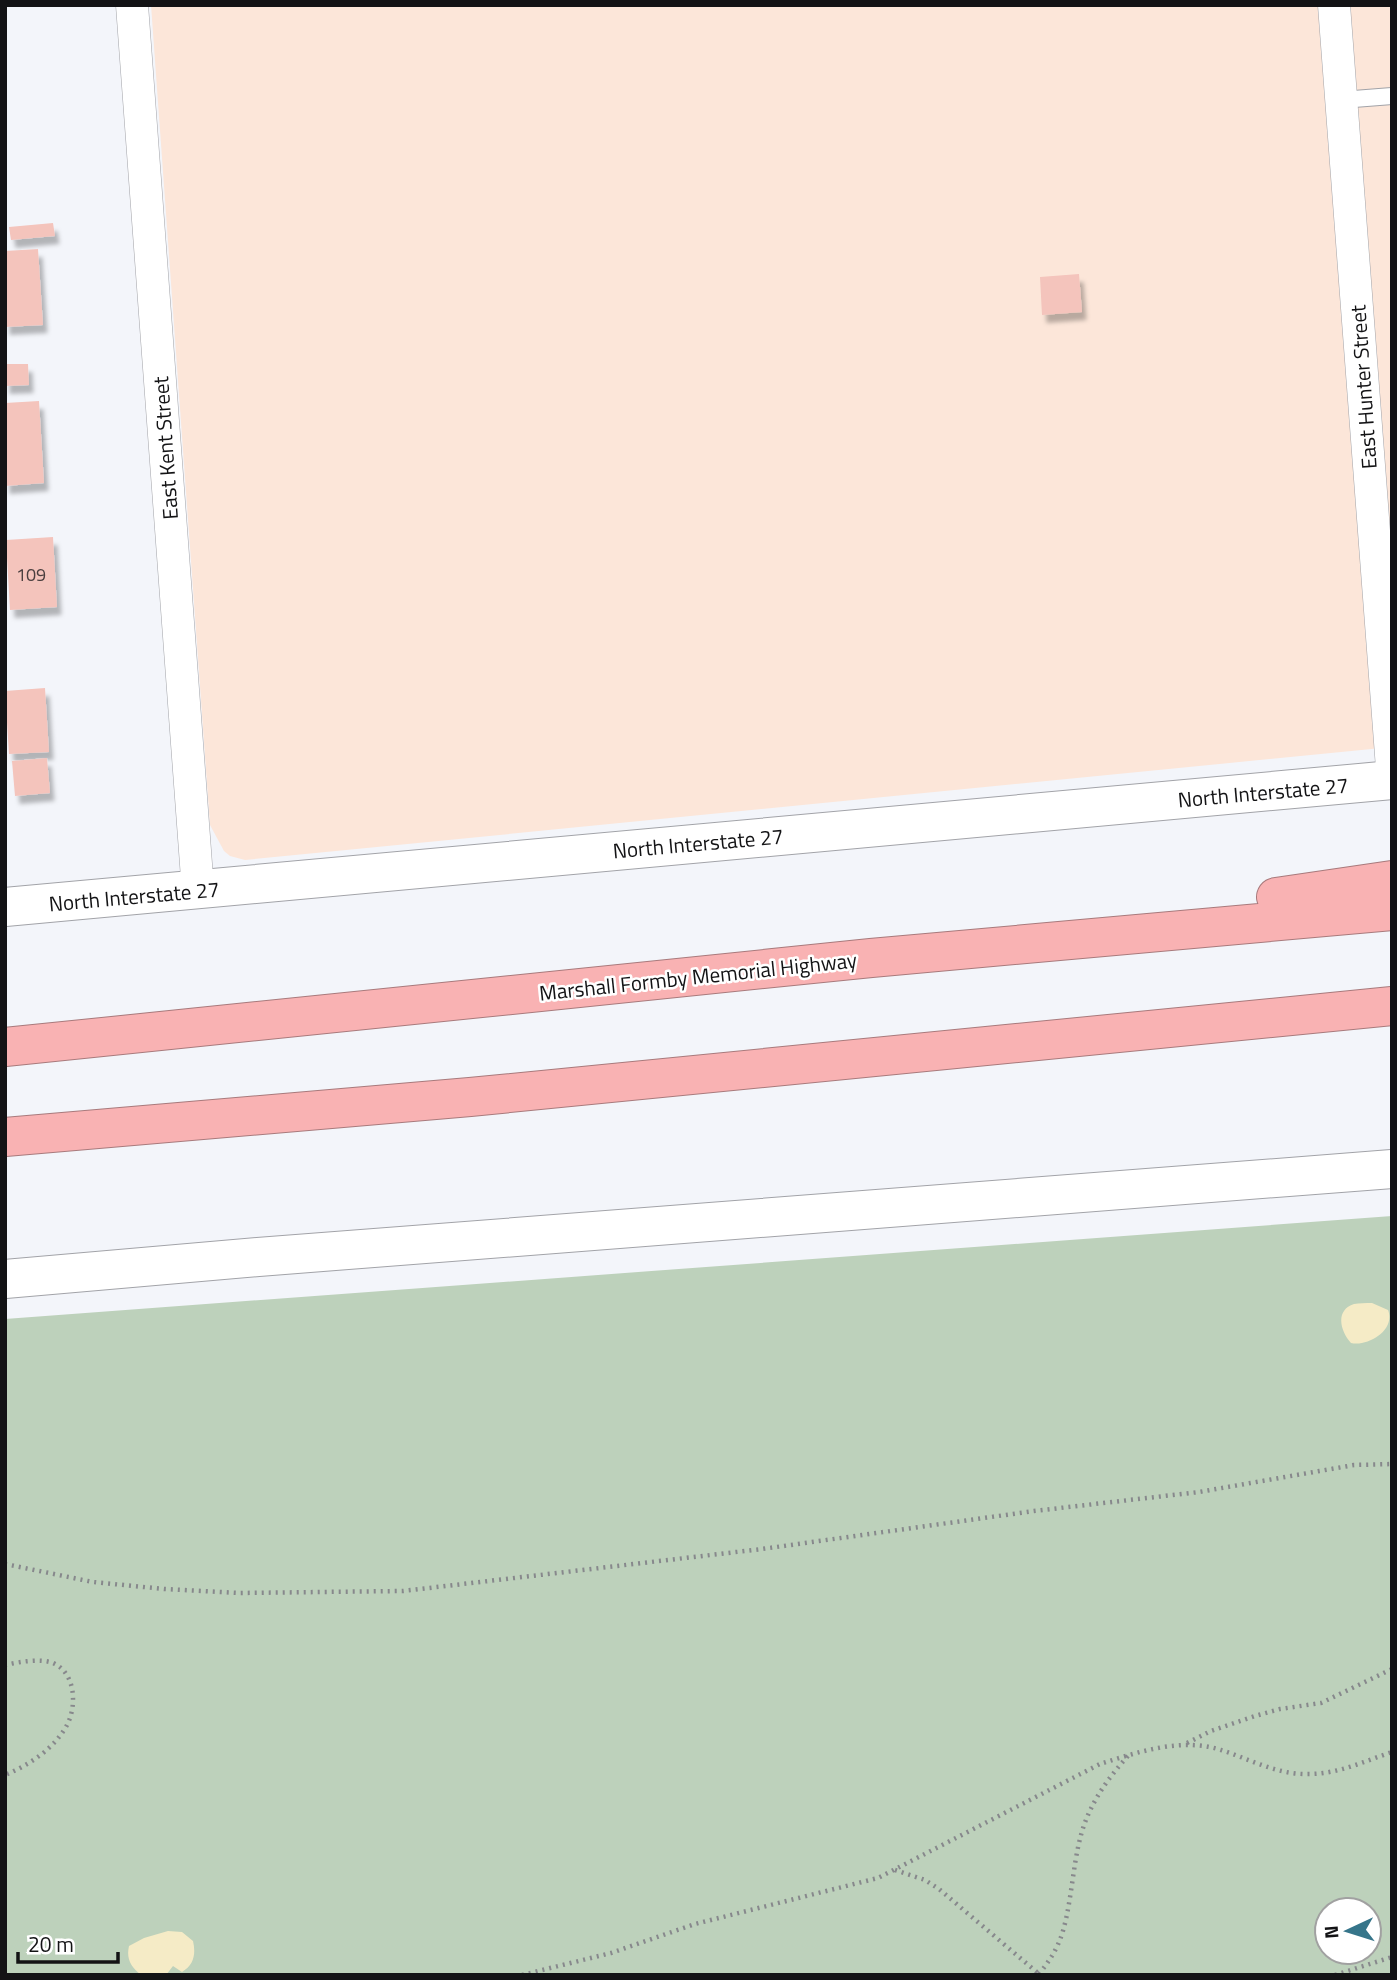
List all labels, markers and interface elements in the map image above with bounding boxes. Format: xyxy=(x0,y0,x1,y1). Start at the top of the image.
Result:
street label: East Hunter Street xyxy=(1341,303,1385,470)
street label: East Kent Street xyxy=(144,375,186,521)
house number: 109 xyxy=(16,561,46,588)
street label: North Interstate 27 xyxy=(1176,769,1350,815)
street label: North Interstate 27 xyxy=(611,820,785,866)
street label: North Interstate 27 xyxy=(47,873,221,919)
street label: Marshall Formby Memorial Highway xyxy=(538,943,858,1009)
north arrow xyxy=(1313,1896,1383,1966)
scale bar xyxy=(18,1920,117,1964)
text: N xyxy=(1316,1925,1345,1940)
text: 20 m xyxy=(28,1928,74,1960)

